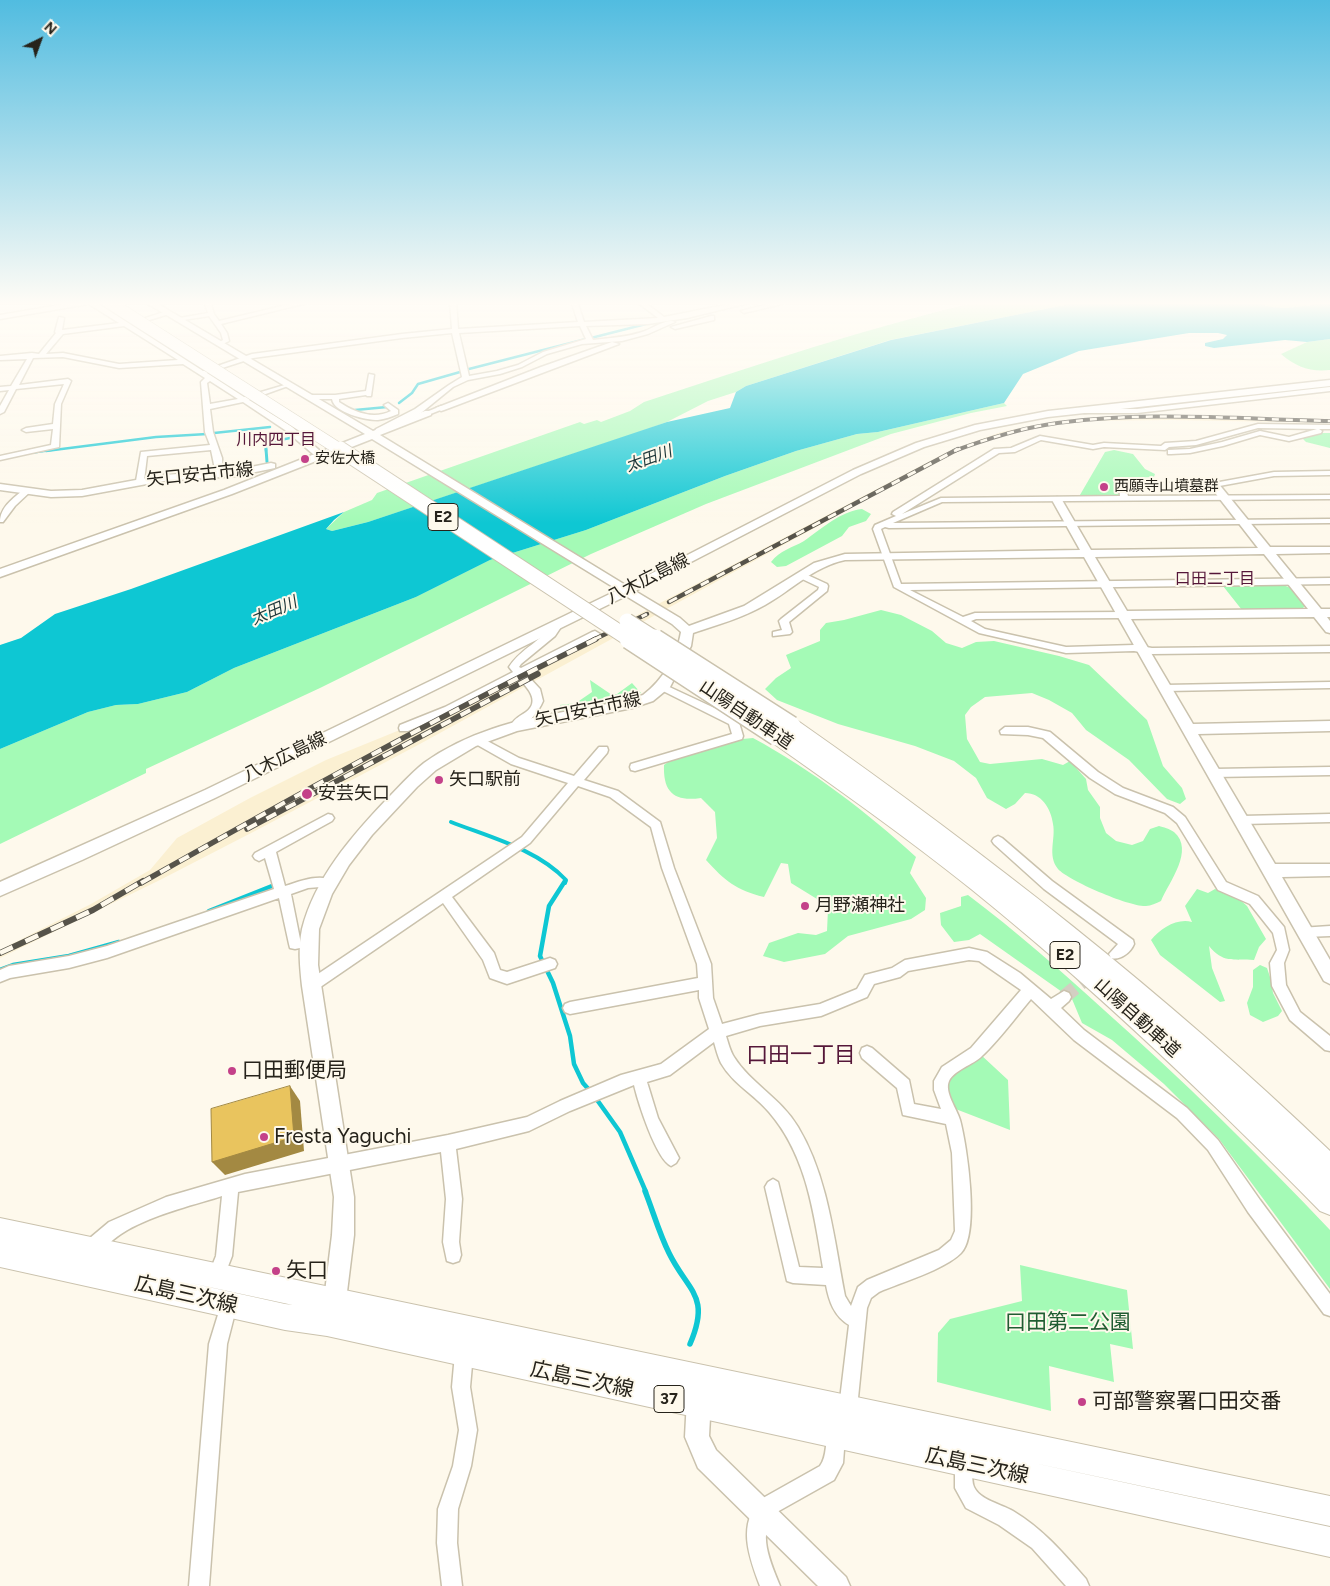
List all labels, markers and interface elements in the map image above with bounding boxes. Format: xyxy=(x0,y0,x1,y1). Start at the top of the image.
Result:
north arrow xyxy=(15,15,65,65)
text: N xyxy=(41,19,60,38)
district label: 川内四丁目 xyxy=(236,430,316,450)
water label: 太田川 xyxy=(623,442,675,476)
place label: 安佐大橋 xyxy=(315,450,375,468)
marker: 安佐大橋 xyxy=(299,453,311,465)
street label: 矢口安古市線 xyxy=(145,459,255,491)
place label: 西願寺山墳墓群 xyxy=(1114,478,1219,496)
marker: 西願寺山墳墓群 xyxy=(1098,481,1110,493)
road number: E2 xyxy=(428,504,458,530)
street label: 八木広島線 xyxy=(603,549,693,609)
district label: 口田二丁目 xyxy=(1175,569,1255,589)
water label: 太田川 xyxy=(248,593,300,629)
street label: 山陽自動車道 xyxy=(695,676,797,754)
street label: 矢口安古市線 xyxy=(533,688,643,732)
street label: 八木広島線 xyxy=(240,728,330,786)
place label: 矢口駅前 xyxy=(449,769,521,791)
marker: 矢口駅前 xyxy=(433,774,445,786)
place label: 安芸矢口 xyxy=(318,783,390,805)
marker: 安芸矢口 xyxy=(300,787,314,801)
place label: 月野瀬神社 xyxy=(815,895,905,917)
marker: 月野瀬神社 xyxy=(799,900,811,912)
road number: E2 xyxy=(1050,942,1080,968)
street label: 山陽自動車道 xyxy=(1090,974,1184,1062)
district label: 口田一丁目 xyxy=(746,1043,856,1069)
place label: 口田郵便局 xyxy=(242,1058,347,1084)
marker: 口田郵便局 xyxy=(226,1065,238,1077)
place label: Fresta Yaguchi xyxy=(274,1124,411,1150)
marker: Fresta Yaguchi xyxy=(258,1131,270,1143)
place label: 矢口 xyxy=(286,1258,328,1284)
marker: 矢口 xyxy=(270,1265,282,1277)
street label: 広島三次線 xyxy=(132,1271,240,1319)
park label: 口田第二公園 xyxy=(1005,1310,1131,1336)
street label: 広島三次線 xyxy=(528,1357,636,1403)
road number: 37 xyxy=(654,1386,684,1412)
place label: 可部警察署口田交番 xyxy=(1092,1389,1281,1415)
marker: 可部警察署口田交番 xyxy=(1076,1396,1088,1408)
street label: 広島三次線 xyxy=(923,1443,1031,1489)

